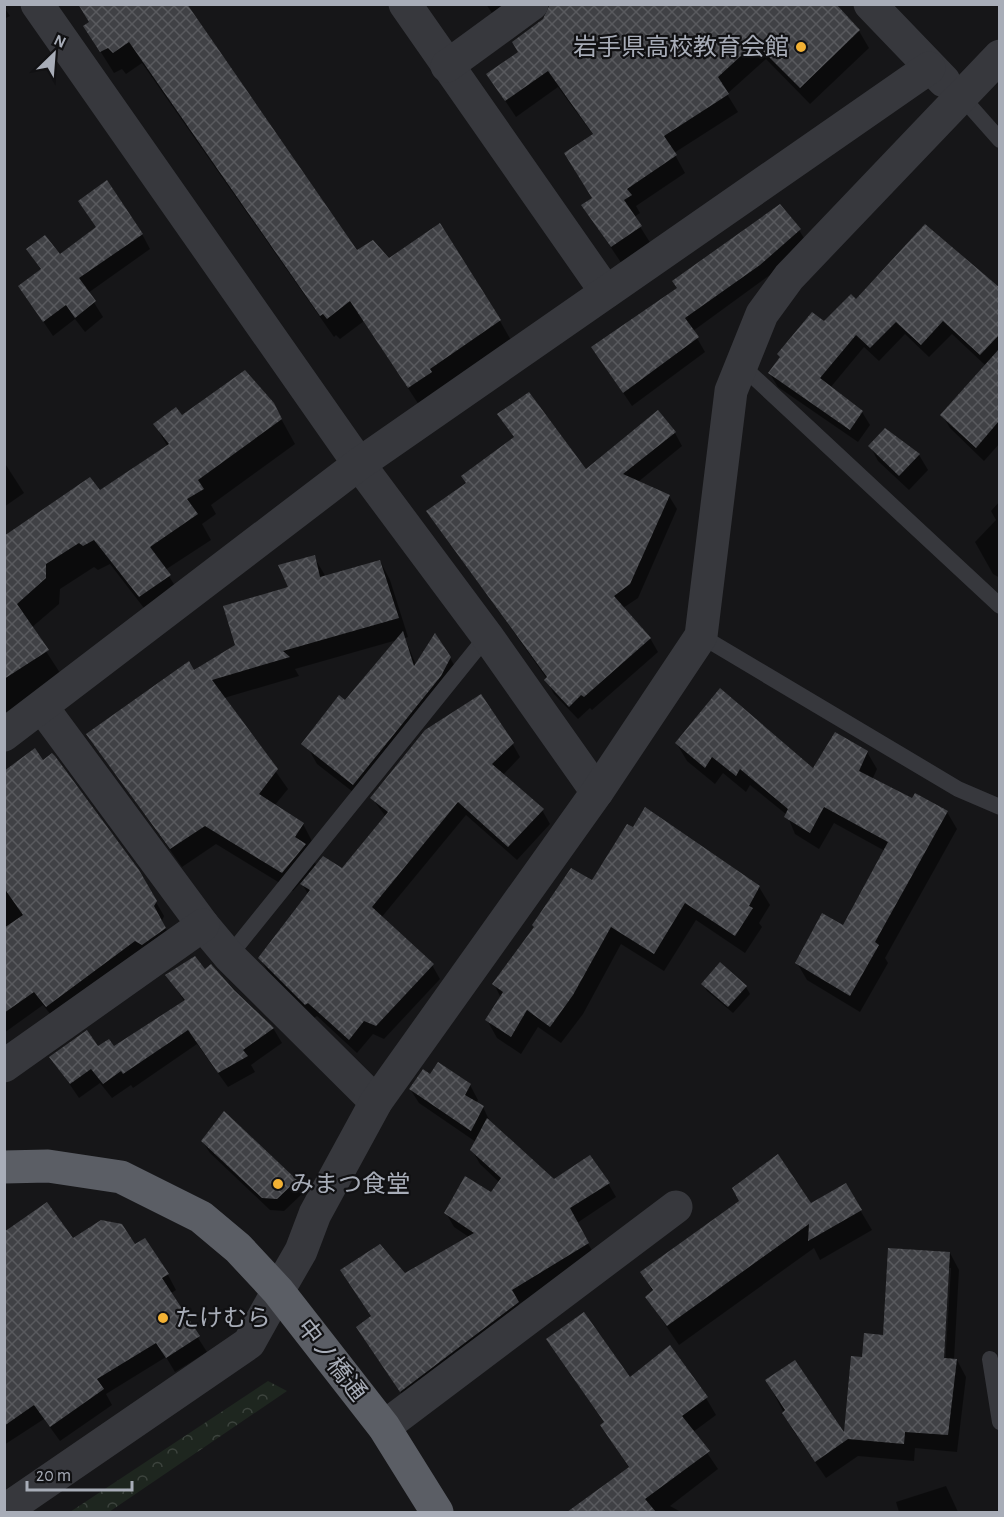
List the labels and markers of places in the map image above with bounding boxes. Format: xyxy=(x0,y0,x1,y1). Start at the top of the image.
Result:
place label: 岩手県高校教育会館 xyxy=(573,34,789,60)
marker: 岩手県高校教育会館 xyxy=(794,40,808,54)
place label: みまつ食堂 xyxy=(290,1171,410,1197)
marker: みまつ食堂 xyxy=(271,1177,285,1191)
place label: たけむら xyxy=(175,1306,271,1331)
marker: たけむら xyxy=(156,1311,170,1325)

